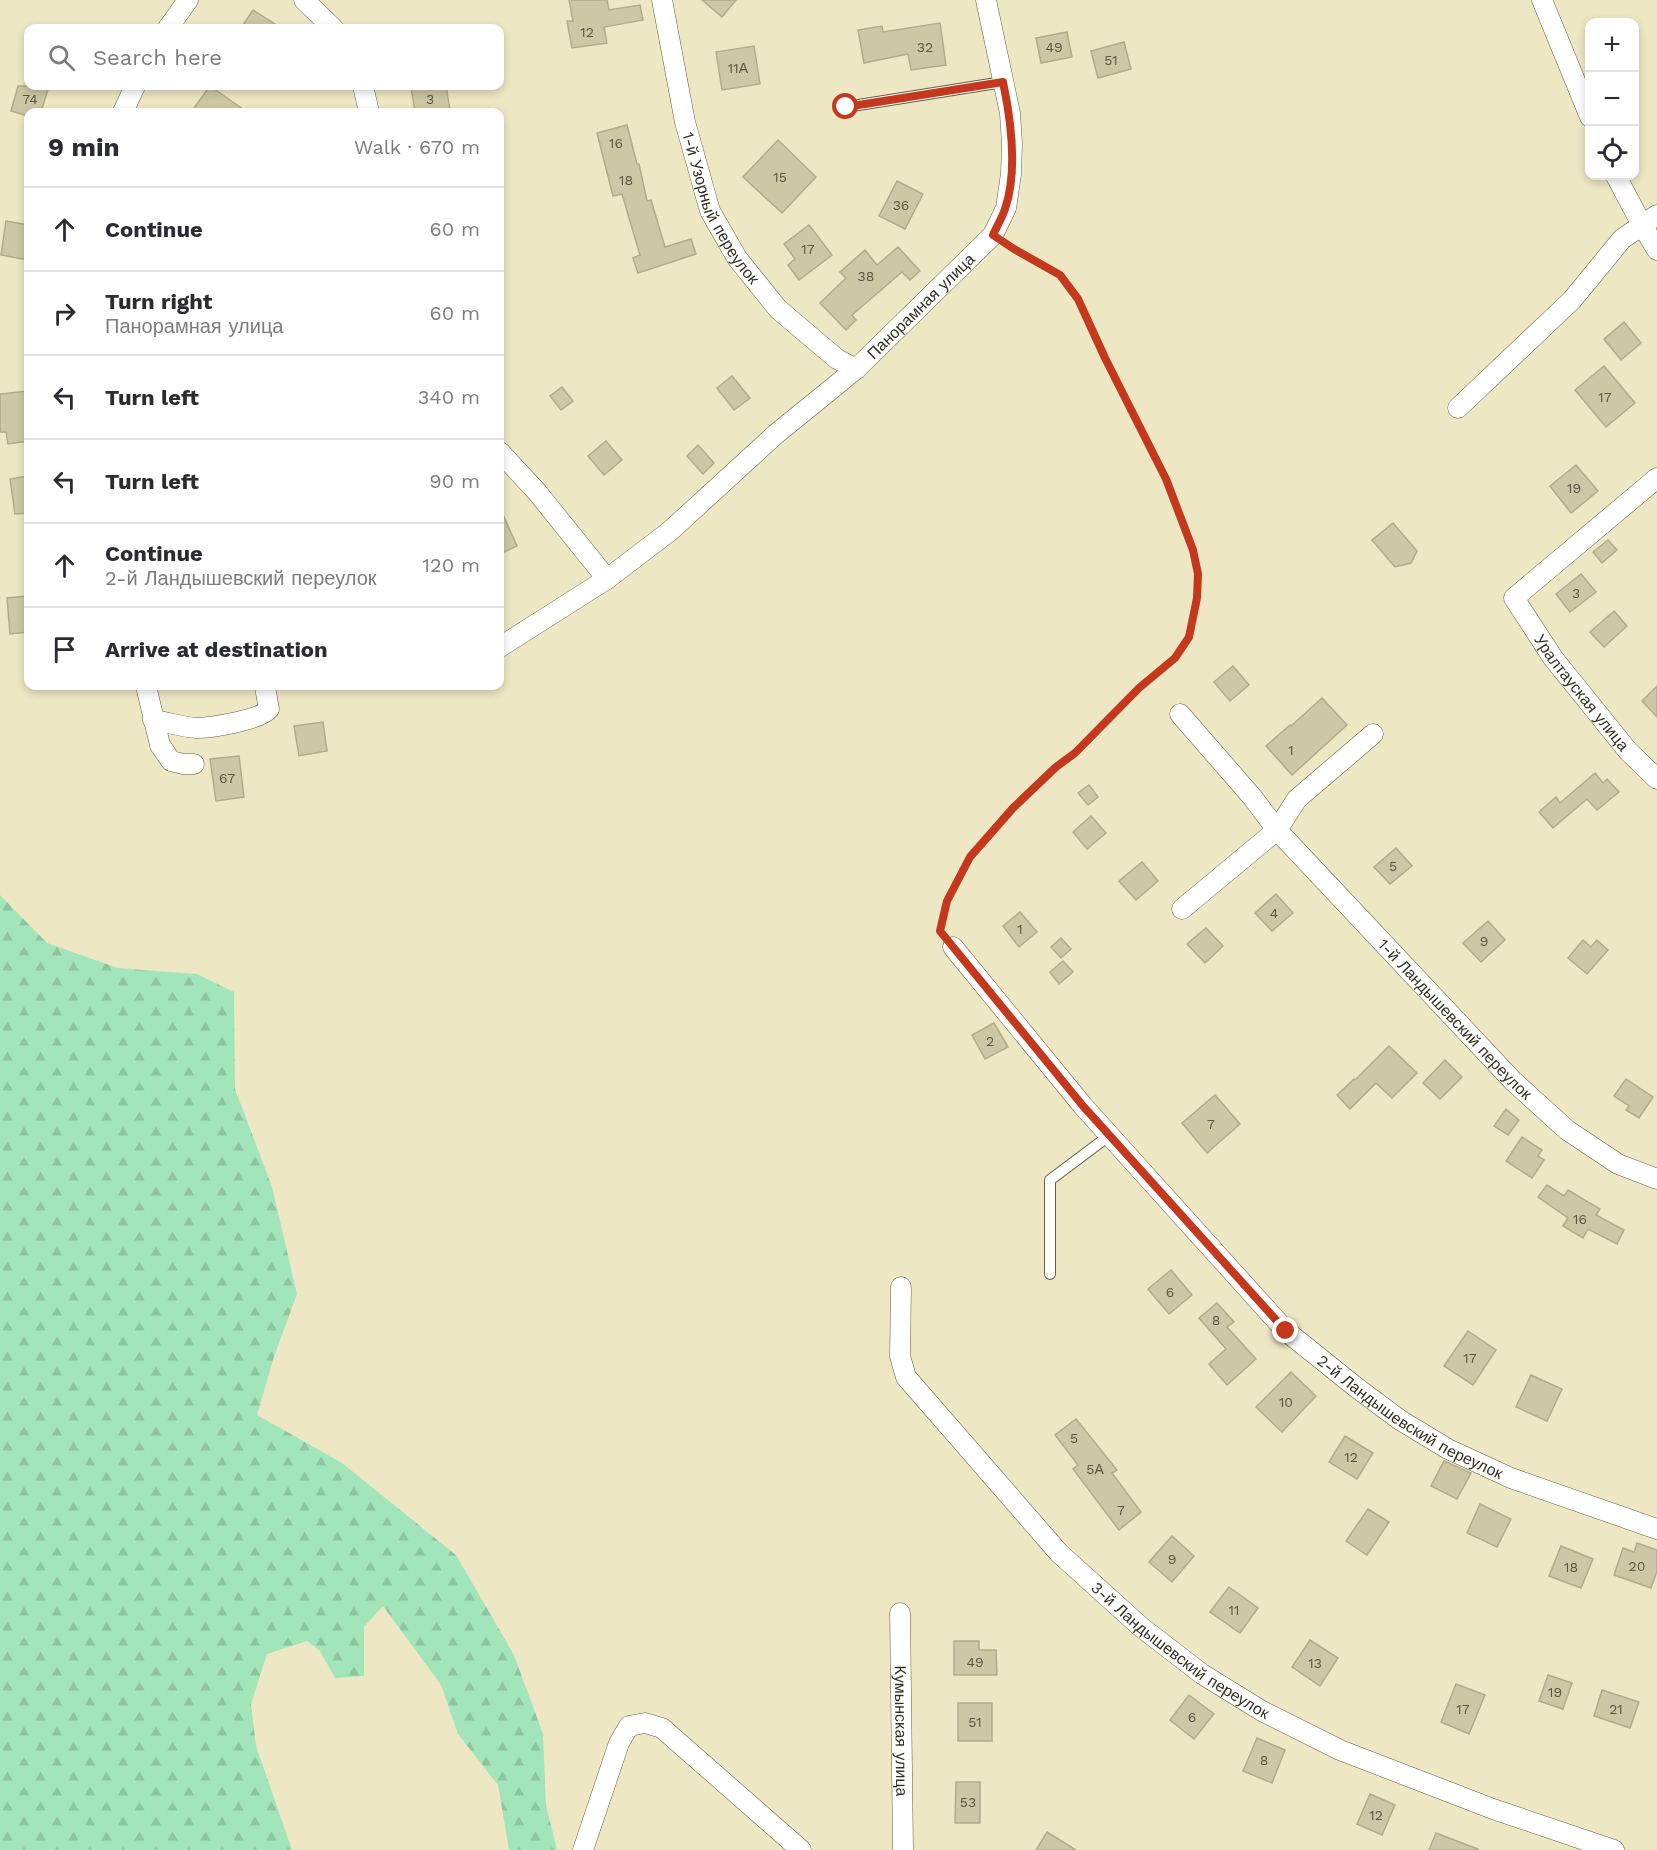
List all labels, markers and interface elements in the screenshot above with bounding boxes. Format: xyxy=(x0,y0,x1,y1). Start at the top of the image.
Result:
map controls xyxy=(1585,18,1639,180)
button: + xyxy=(1585,18,1639,72)
search box xyxy=(24,24,504,90)
house number: 12 xyxy=(580,24,594,40)
house number: 32 xyxy=(917,39,933,55)
house number: 49 xyxy=(1045,39,1063,55)
icon: search xyxy=(45,41,78,74)
text: Search here xyxy=(93,45,222,70)
house number: 51 xyxy=(1104,52,1118,68)
house number: 11А xyxy=(728,60,749,76)
button: − xyxy=(1585,72,1639,126)
house number: 74 xyxy=(22,91,38,107)
house number: 3 xyxy=(426,91,434,107)
route start xyxy=(832,93,858,119)
button: locate xyxy=(1585,126,1639,180)
street label: 1-й Узорный переулок xyxy=(678,130,764,289)
text: 9 min xyxy=(48,132,120,162)
text: Walk · 670 m xyxy=(354,135,480,159)
house number: 16 xyxy=(609,135,623,151)
house number: 15 xyxy=(773,169,787,185)
house number: 18 xyxy=(619,172,633,188)
house number: 36 xyxy=(893,197,909,213)
icon: ahead xyxy=(48,213,81,246)
text: Continue xyxy=(105,217,203,242)
text: 60 m xyxy=(430,217,480,241)
house number: 17 xyxy=(801,241,815,257)
street label: Панорамная улица xyxy=(863,249,979,363)
house number: 38 xyxy=(858,268,874,284)
text: Turn right xyxy=(105,289,212,314)
icon: right xyxy=(48,297,81,330)
text: 60 m xyxy=(430,301,480,325)
text: Панорамная улица xyxy=(105,314,283,338)
icon: left xyxy=(48,381,81,414)
text: Turn left xyxy=(105,385,199,410)
text: 340 m xyxy=(418,385,480,409)
house number: 17 xyxy=(1598,389,1612,405)
icon: left xyxy=(48,465,81,498)
text: Turn left xyxy=(105,469,199,494)
text: 90 m xyxy=(429,469,480,493)
house number: 19 xyxy=(1567,480,1581,496)
text: Continue xyxy=(105,541,203,566)
icon: ahead xyxy=(48,549,81,582)
text: 120 m xyxy=(422,553,480,577)
text: 2-й Ландышевский переулок xyxy=(105,566,377,590)
house number: 3 xyxy=(1572,585,1580,601)
street label: Уралтауская улица xyxy=(1530,631,1633,755)
icon: arrive xyxy=(48,633,81,666)
text: Arrive at destination xyxy=(105,637,328,662)
house number: 1 xyxy=(1288,742,1294,758)
house number: 67 xyxy=(219,770,235,786)
house number: 5 xyxy=(1389,858,1397,874)
house number: 4 xyxy=(1270,905,1278,921)
house number: 1 xyxy=(1017,921,1023,937)
house number: 9 xyxy=(1480,933,1488,949)
street label: 1-й Ландышевский переулок xyxy=(1374,935,1536,1104)
house number: 2 xyxy=(986,1033,994,1049)
house number: 7 xyxy=(1207,1116,1215,1132)
house number: 16 xyxy=(1573,1211,1587,1227)
house number: 6 xyxy=(1166,1284,1174,1300)
house number: 8 xyxy=(1212,1312,1220,1328)
route end xyxy=(1272,1317,1298,1343)
house number: 17 xyxy=(1463,1350,1477,1366)
street label: 2-й Ландышевский переулок xyxy=(1313,1351,1507,1483)
house number: 10 xyxy=(1279,1394,1293,1410)
house number: 5 xyxy=(1070,1430,1078,1446)
house number: 12 xyxy=(1344,1449,1358,1465)
house number: 5А xyxy=(1086,1461,1104,1477)
house number: 7 xyxy=(1117,1502,1125,1518)
house number: 9 xyxy=(1168,1551,1176,1567)
house number: 20 xyxy=(1629,1558,1645,1574)
house number: 18 xyxy=(1564,1559,1578,1575)
street label: 3-й Ландышевский переулок xyxy=(1087,1578,1273,1723)
house number: 11 xyxy=(1229,1602,1239,1618)
house number: 49 xyxy=(966,1654,984,1670)
house number: 13 xyxy=(1308,1655,1322,1671)
street label: Кумынская улица xyxy=(891,1665,911,1797)
house number: 19 xyxy=(1548,1684,1562,1700)
house number: 17 xyxy=(1456,1701,1470,1717)
house number: 21 xyxy=(1609,1701,1623,1717)
house number: 6 xyxy=(1188,1709,1196,1725)
house number: 51 xyxy=(968,1714,982,1730)
house number: 8 xyxy=(1260,1752,1268,1768)
house number: 53 xyxy=(960,1794,976,1810)
house number: 12 xyxy=(1369,1807,1383,1823)

